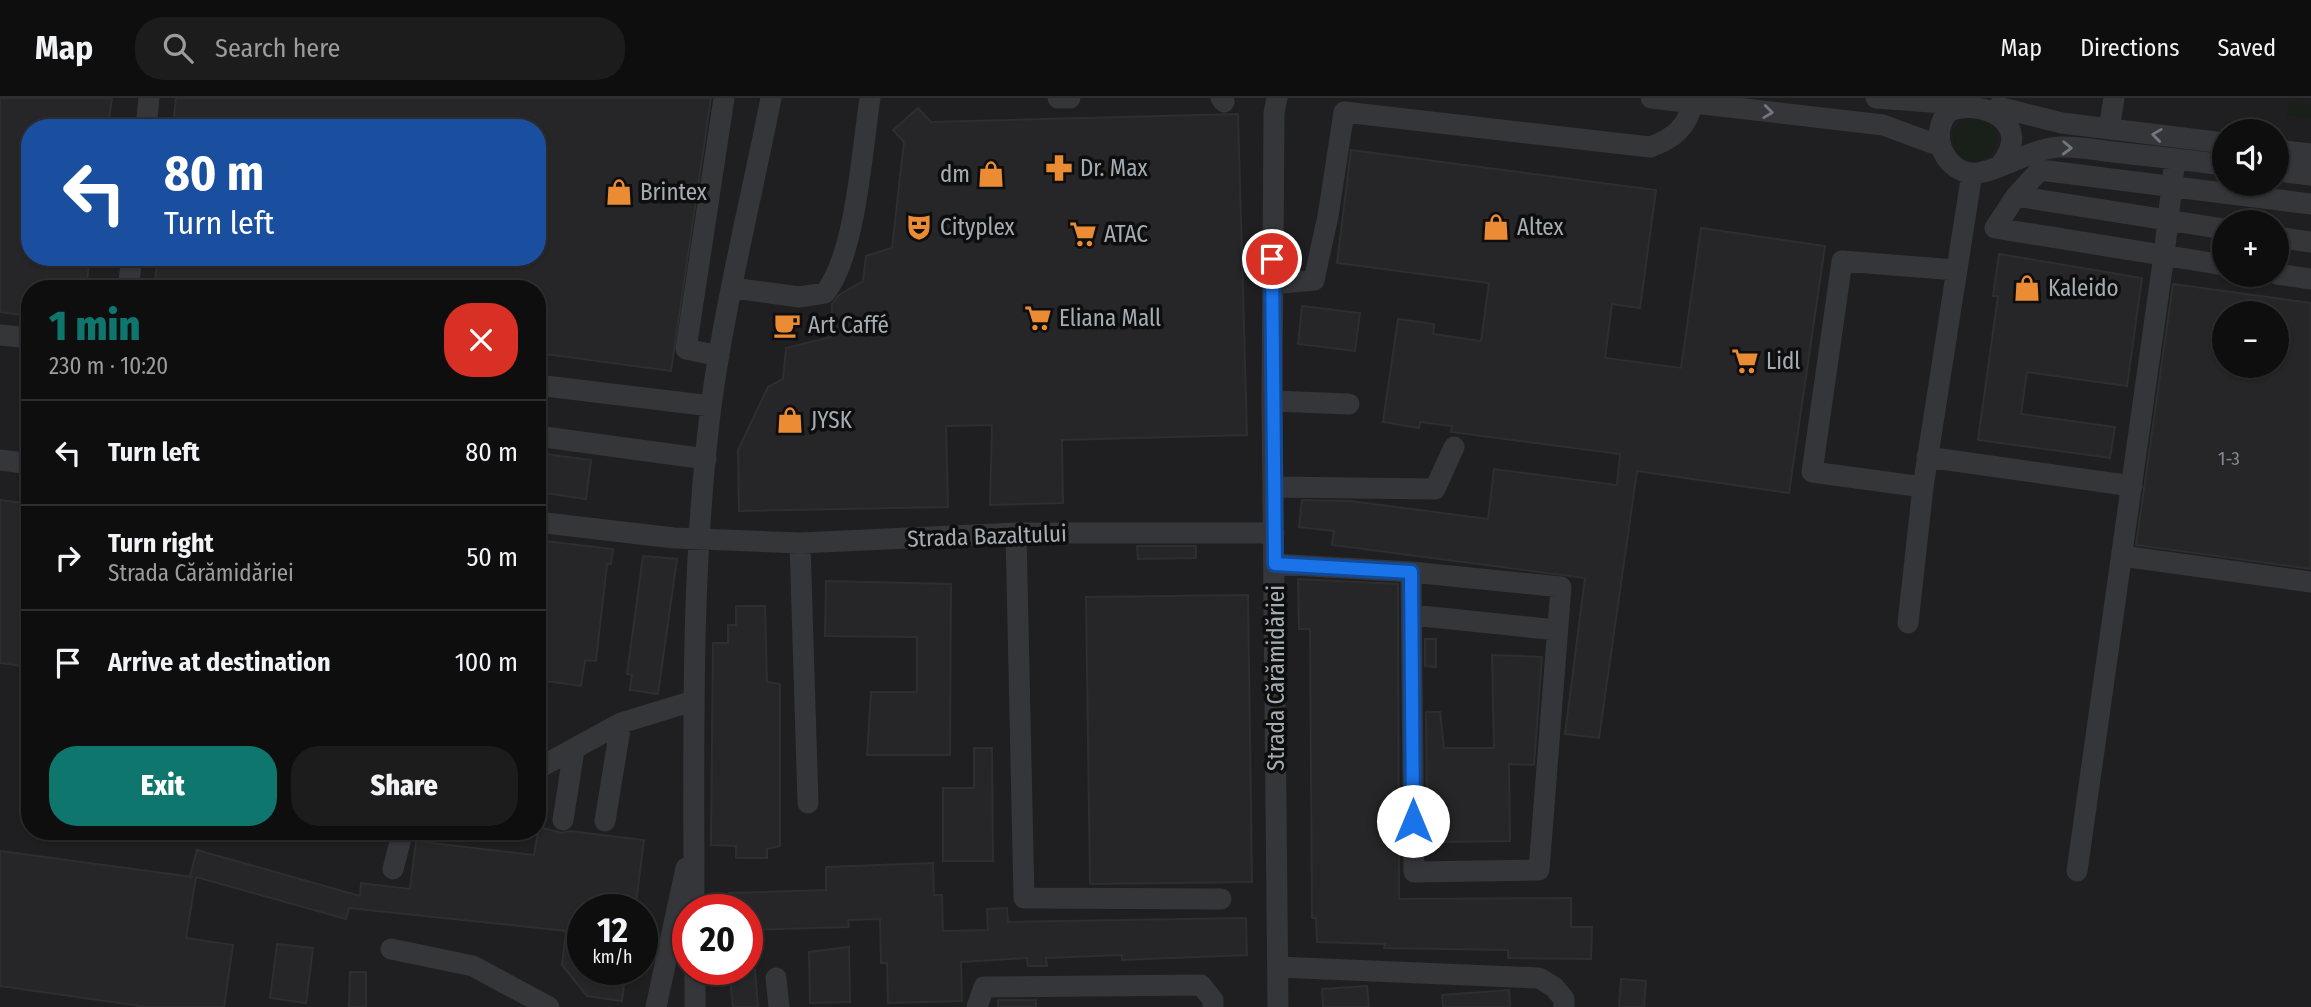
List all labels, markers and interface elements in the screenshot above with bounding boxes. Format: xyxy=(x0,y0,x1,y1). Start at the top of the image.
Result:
search box xyxy=(135,17,625,80)
text: Map xyxy=(35,28,93,68)
icon: search xyxy=(159,29,197,67)
text: Search here xyxy=(215,33,340,64)
text: Map xyxy=(2001,34,2042,62)
text: Directions xyxy=(2080,34,2179,62)
text: Saved xyxy=(2217,34,2276,62)
one-way arrow xyxy=(1762,104,1774,119)
map controls xyxy=(2212,119,2289,378)
button: sound xyxy=(2212,119,2289,196)
one-way arrow xyxy=(2151,127,2162,142)
one-way arrow xyxy=(2062,140,2073,155)
text: 80 m xyxy=(164,144,264,203)
icon: left xyxy=(49,147,140,238)
pharmacy icon: Dr. Max xyxy=(1044,153,1074,183)
place label: Dr. Max xyxy=(1080,154,1148,182)
shop icon: dm xyxy=(976,159,1006,189)
place label: dm xyxy=(940,160,970,188)
shop icon: Brintex xyxy=(604,177,634,207)
place label: Brintex xyxy=(640,178,707,206)
text: Turn left xyxy=(164,204,274,242)
button: + xyxy=(2212,210,2289,287)
theatre icon: Cityplex xyxy=(904,212,934,242)
shop icon: Altex xyxy=(1481,212,1511,242)
place label: Cityplex xyxy=(940,213,1015,241)
place label: Altex xyxy=(1517,213,1564,241)
supermarket icon: ATAC xyxy=(1068,219,1098,249)
place label: ATAC xyxy=(1104,220,1148,248)
pin xyxy=(1242,229,1302,289)
icon: arrive xyxy=(1253,240,1291,278)
shop icon: Kaleido xyxy=(2012,273,2042,303)
place label: Kaleido xyxy=(2048,274,2119,302)
text: 1 min xyxy=(49,301,140,351)
button: − xyxy=(2212,301,2289,378)
button: close xyxy=(444,303,518,377)
supermarket icon: Eliana Mall xyxy=(1023,303,1053,333)
place label: Eliana Mall xyxy=(1059,304,1161,332)
cafe icon: Art Caffé xyxy=(772,310,802,340)
place label: Art Caffé xyxy=(808,311,889,339)
supermarket icon: Lidl xyxy=(1730,346,1760,376)
place label: Lidl xyxy=(1766,347,1800,375)
text: 230 m · 10:20 xyxy=(49,352,168,380)
shop icon: JYSK xyxy=(775,405,805,435)
place label: JYSK xyxy=(811,406,853,434)
icon: left xyxy=(49,434,87,472)
text: Turn left xyxy=(108,437,200,468)
text: 80 m xyxy=(465,437,518,468)
house number: 1-3 xyxy=(2218,447,2240,470)
street label: Strada Bazaltului xyxy=(907,519,1067,553)
text: Turn right xyxy=(108,528,214,559)
icon: right xyxy=(49,539,87,577)
text: 50 m xyxy=(466,542,518,573)
text: Strada Cărămidăriei xyxy=(108,559,294,587)
street label: Strada Cărămidăriei xyxy=(1262,585,1290,771)
icon: arrive xyxy=(49,644,87,682)
text: Arrive at destination xyxy=(108,647,331,678)
text: 100 m xyxy=(455,647,518,678)
button: Exit xyxy=(49,746,277,826)
button: Share xyxy=(291,746,518,826)
position arrow xyxy=(1376,784,1450,858)
speed limit sign: 20 xyxy=(672,894,763,985)
text: 12 xyxy=(597,909,628,951)
text: km/h xyxy=(592,946,633,968)

